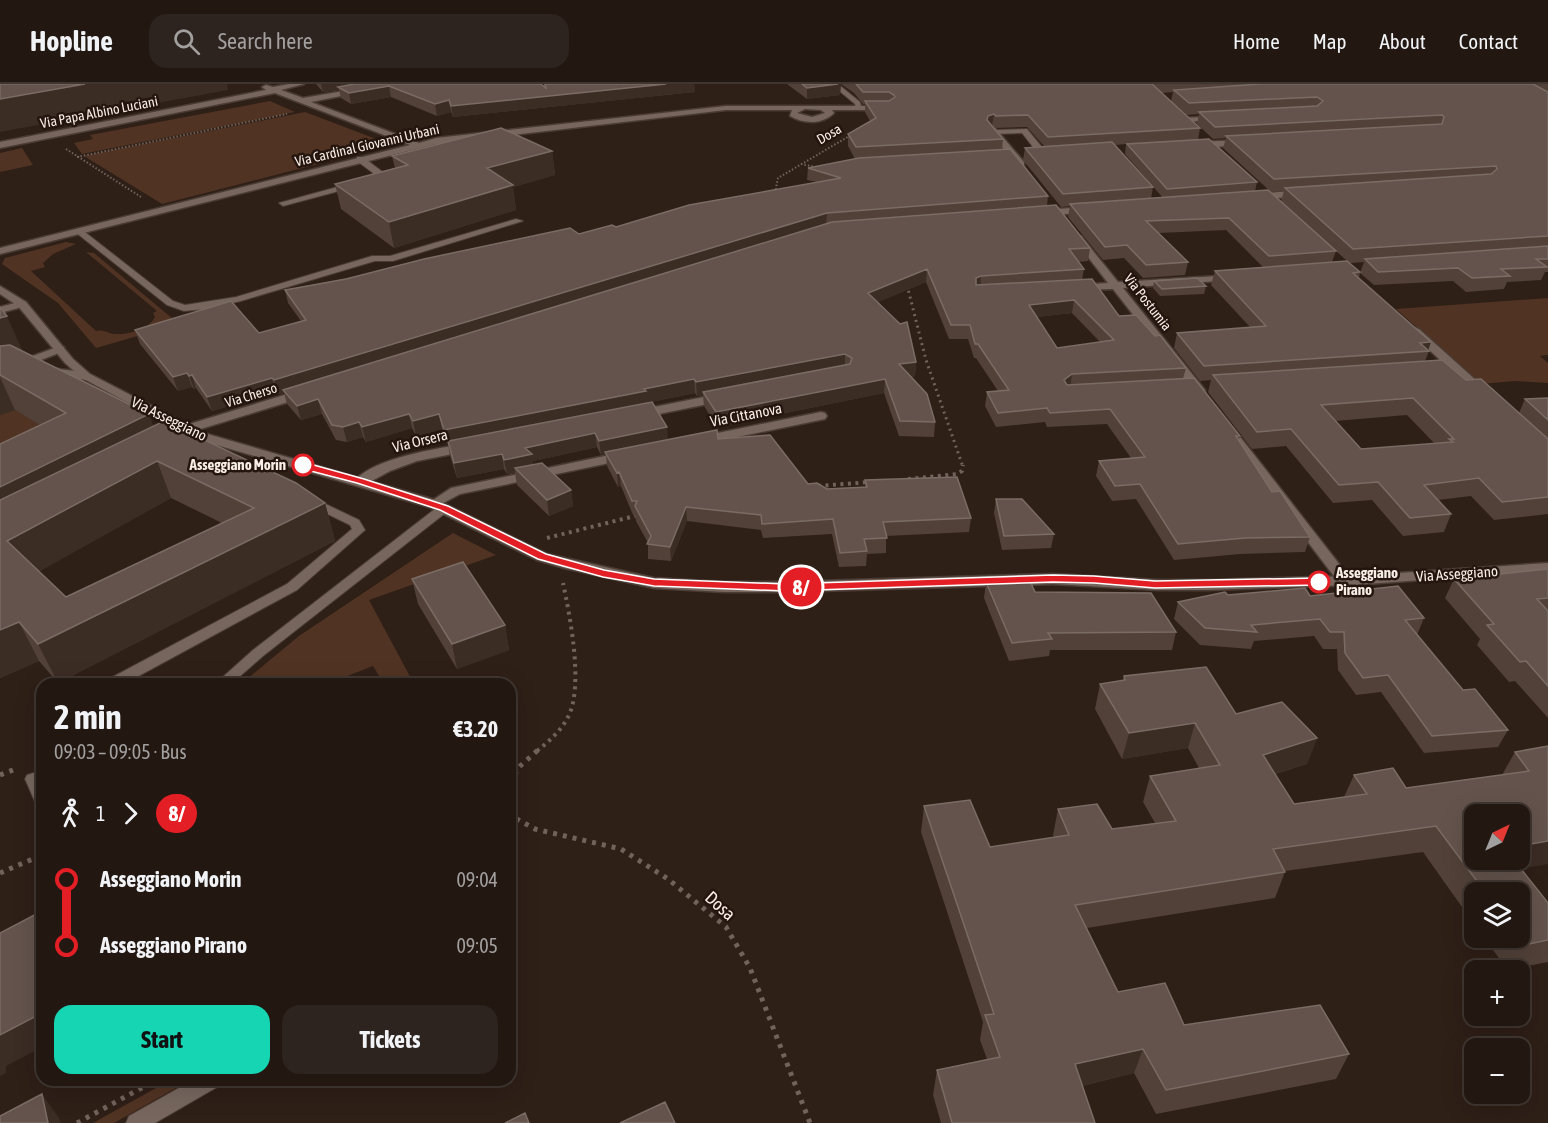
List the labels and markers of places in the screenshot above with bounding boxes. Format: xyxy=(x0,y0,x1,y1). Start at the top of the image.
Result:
marker: Asseggiano Morin xyxy=(292,454,314,476)
place label: Asseggiano Morin xyxy=(189,456,286,473)
place label: Asseggiano Pirano xyxy=(1335,564,1398,598)
marker: Asseggiano Pirano xyxy=(1308,571,1330,593)

